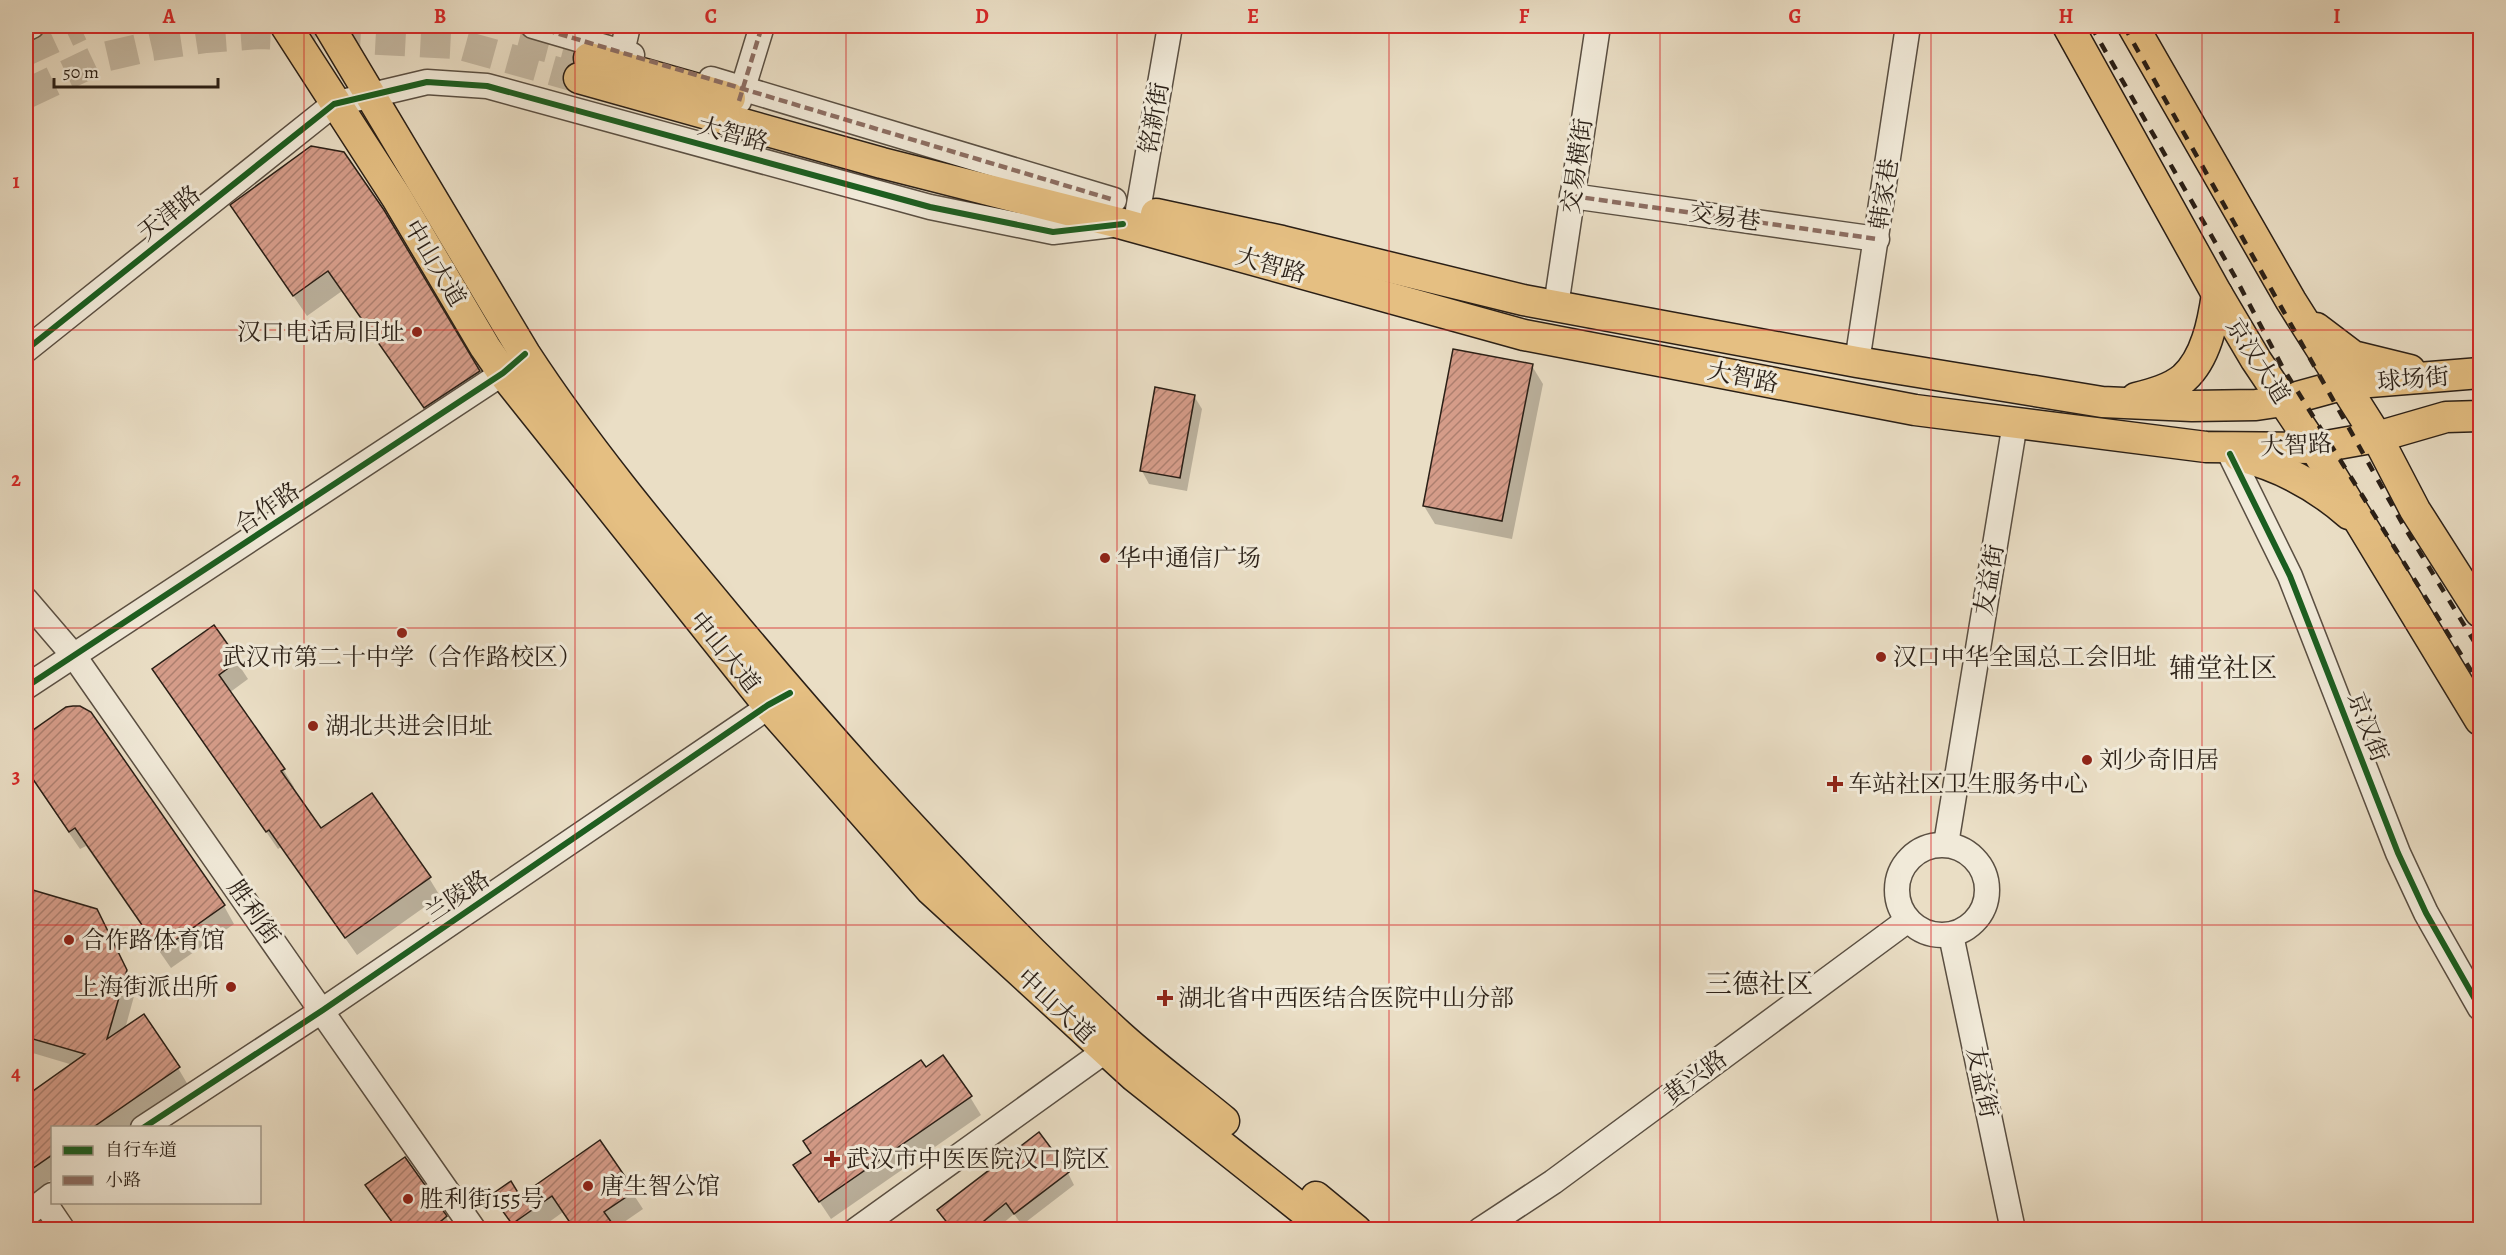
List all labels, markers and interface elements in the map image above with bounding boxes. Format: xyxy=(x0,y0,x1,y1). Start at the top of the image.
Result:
text: A xyxy=(162,3,176,30)
text: B xyxy=(434,3,446,30)
text: C xyxy=(705,3,717,30)
text: D xyxy=(975,3,989,30)
text: E xyxy=(1247,3,1259,30)
text: F xyxy=(1519,3,1530,30)
text: G xyxy=(1788,3,1802,30)
text: H xyxy=(2059,3,2074,30)
text: I xyxy=(2333,3,2341,30)
scale bar xyxy=(54,51,218,89)
text: 50 m xyxy=(63,60,99,84)
street label: 铭新街 xyxy=(1132,80,1176,156)
street label: 大智路 xyxy=(694,109,772,159)
street label: 交易横街 xyxy=(1554,116,1600,216)
street label: 韩家巷 xyxy=(1863,156,1905,232)
text: 1 xyxy=(12,168,20,195)
street label: 天津路 xyxy=(131,178,207,248)
street label: 交易巷 xyxy=(1687,196,1763,238)
street label: 中山大道 xyxy=(397,214,473,312)
street label: 大智路 xyxy=(1232,240,1310,290)
street label: 京汉大道 xyxy=(2218,312,2298,410)
place label: 汉口电话局旧址 xyxy=(237,316,405,348)
marker: 汉口电话局旧址 xyxy=(410,325,424,339)
street label: 大智路 xyxy=(1705,354,1781,400)
street label: 球场街 xyxy=(2376,360,2450,398)
street label: 大智路 xyxy=(2259,427,2333,463)
text: 2 xyxy=(11,466,21,493)
street label: 合作路 xyxy=(228,475,306,541)
place label: 华中通信广场 xyxy=(1117,542,1261,574)
street label: 友益街 xyxy=(1967,542,2011,618)
marker: 华中通信广场 xyxy=(1098,551,1112,565)
street label: 中山大道 xyxy=(682,605,768,699)
marker: 武汉市第二十中学（合作路校区） xyxy=(395,626,409,640)
place label: 武汉市第二十中学（合作路校区） xyxy=(222,641,582,673)
place label: 汉口中华全国总工会旧址 xyxy=(1893,641,2157,673)
marker: 汉口中华全国总工会旧址 xyxy=(1874,650,1888,664)
district label: 辅堂社区 xyxy=(2169,650,2277,686)
street label: 京汉街 xyxy=(2340,688,2396,766)
place label: 湖北共进会旧址 xyxy=(325,710,493,742)
marker: 湖北共进会旧址 xyxy=(306,719,320,733)
place label: 刘少奇旧居 xyxy=(2099,744,2219,776)
marker: 刘少奇旧居 xyxy=(2080,753,2094,767)
text: 3 xyxy=(12,763,20,790)
place label: 车站社区卫生服务中心 xyxy=(1848,768,2088,800)
marker: 车站社区卫生服务中心 xyxy=(1826,775,1844,793)
street label: 兰陵路 xyxy=(418,863,496,929)
street label: 胜利街 xyxy=(220,873,288,951)
place label: 合作路体育馆 xyxy=(81,924,225,956)
marker: 合作路体育馆 xyxy=(62,933,76,947)
street label: 中山大道 xyxy=(1010,962,1102,1050)
district label: 三德社区 xyxy=(1705,966,1813,1002)
place label: 上海街派出所 xyxy=(75,971,219,1003)
marker: 上海街派出所 xyxy=(224,980,238,994)
place label: 湖北省中西医结合医院中山分部 xyxy=(1178,982,1514,1014)
marker: 湖北省中西医结合医院中山分部 xyxy=(1156,989,1174,1007)
street label: 黄兴路 xyxy=(1657,1043,1733,1111)
street label: 友益街 xyxy=(1959,1043,2005,1121)
text: 4 xyxy=(11,1060,21,1087)
legend xyxy=(51,1126,261,1204)
text: 自行车道 xyxy=(105,1138,177,1162)
place label: 武汉市中医医院汉口院区 xyxy=(846,1143,1110,1175)
marker: 武汉市中医医院汉口院区 xyxy=(823,1150,841,1168)
text: 小路 xyxy=(105,1168,141,1192)
place label: 唐生智公馆 xyxy=(600,1170,720,1202)
marker: 唐生智公馆 xyxy=(581,1179,595,1193)
place label: 胜利街155号 xyxy=(420,1183,545,1215)
marker: 胜利街155号 xyxy=(401,1192,415,1206)

